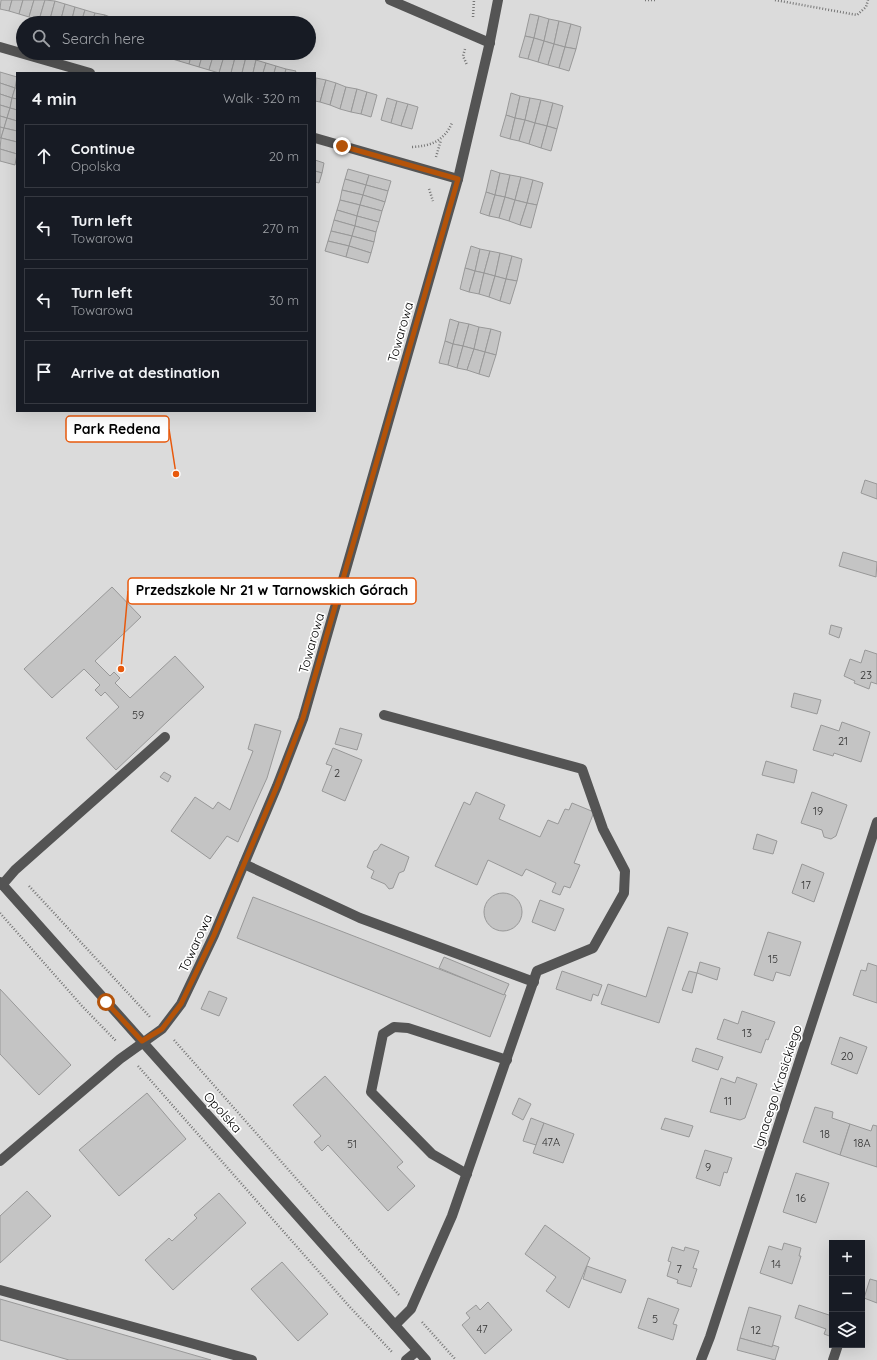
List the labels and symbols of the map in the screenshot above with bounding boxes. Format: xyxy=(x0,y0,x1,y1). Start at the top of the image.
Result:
route end xyxy=(333,137,351,155)
street label: Towarowa xyxy=(384,300,416,364)
callout: Park Redena xyxy=(66,416,169,442)
text: Park Redena xyxy=(73,420,161,438)
callout: Przedszkole Nr 21 w Tarnowskich Górach xyxy=(128,578,416,604)
text: Przedszkole Nr 21 w Tarnowskich Górach xyxy=(136,581,408,599)
street label: Towarowa xyxy=(295,611,327,675)
house number: 23 xyxy=(860,668,872,682)
house number: 59 xyxy=(132,708,144,722)
house number: 21 xyxy=(838,734,848,748)
house number: 2 xyxy=(334,766,340,780)
house number: 19 xyxy=(813,804,823,818)
house number: 17 xyxy=(801,878,811,892)
street label: Towarowa xyxy=(175,911,215,975)
house number: 15 xyxy=(768,952,778,966)
route start xyxy=(97,993,115,1011)
street label: Ignacego Krasickiego xyxy=(749,1023,805,1151)
house number: 13 xyxy=(742,1026,752,1040)
house number: 20 xyxy=(841,1049,853,1063)
street label: Opolska xyxy=(200,1088,246,1136)
house number: 11 xyxy=(724,1094,732,1108)
house number: 18 xyxy=(820,1127,830,1141)
house number: 47A xyxy=(542,1135,560,1149)
house number: 18A xyxy=(853,1136,871,1150)
house number: 51 xyxy=(347,1137,357,1151)
house number: 9 xyxy=(705,1160,711,1174)
house number: 16 xyxy=(796,1191,806,1205)
house number: 14 xyxy=(771,1257,781,1271)
house number: 7 xyxy=(676,1262,682,1276)
house number: 5 xyxy=(652,1312,658,1326)
house number: 47 xyxy=(476,1322,488,1336)
house number: 12 xyxy=(751,1323,761,1337)

